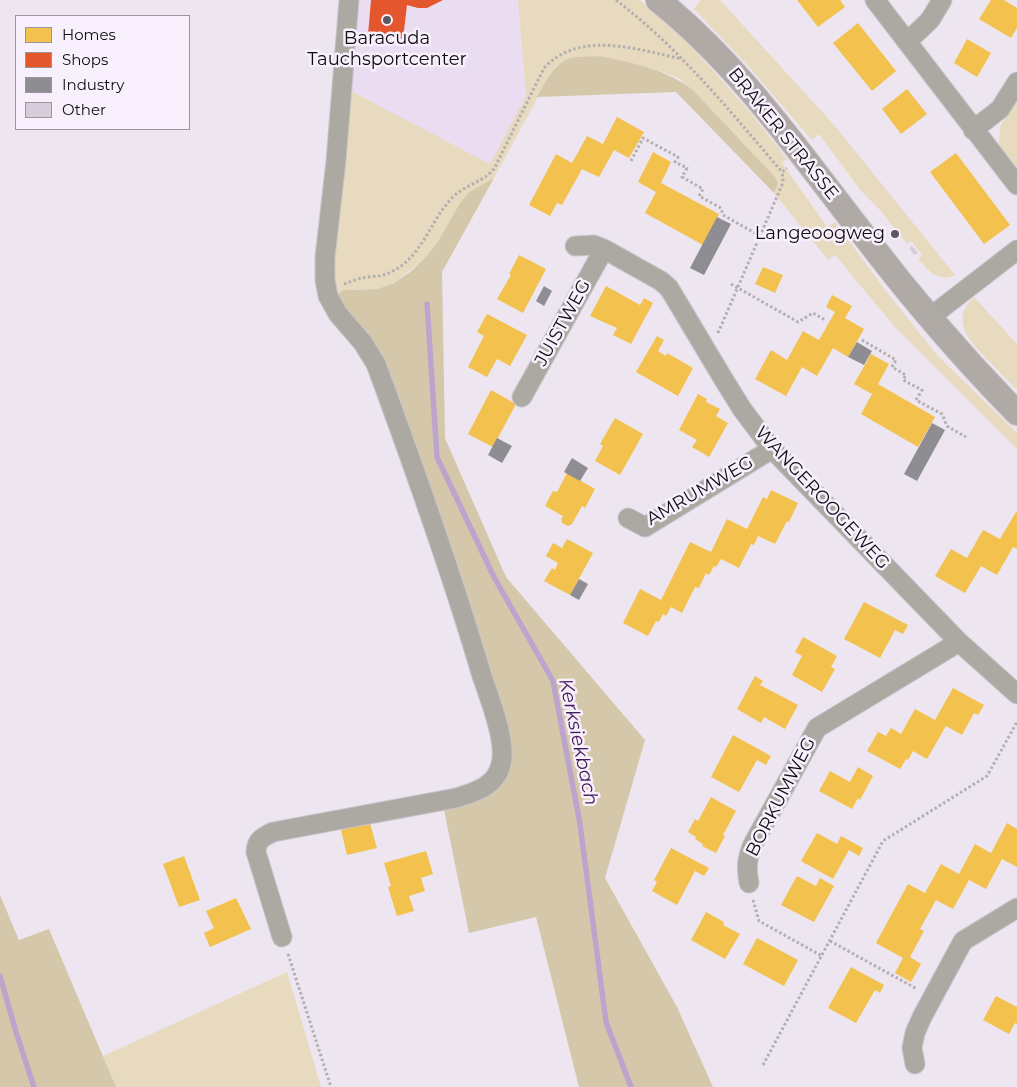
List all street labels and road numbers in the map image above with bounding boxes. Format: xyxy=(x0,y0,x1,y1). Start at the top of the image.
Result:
street label: BRAKER STRASSE xyxy=(723,64,843,204)
street label: JUISTWEG xyxy=(530,276,596,370)
street label: WANGEROOGEWEG xyxy=(750,422,894,574)
street label: AMRUMWEG xyxy=(643,452,757,530)
street label: BORKUMWEG xyxy=(742,734,820,860)

